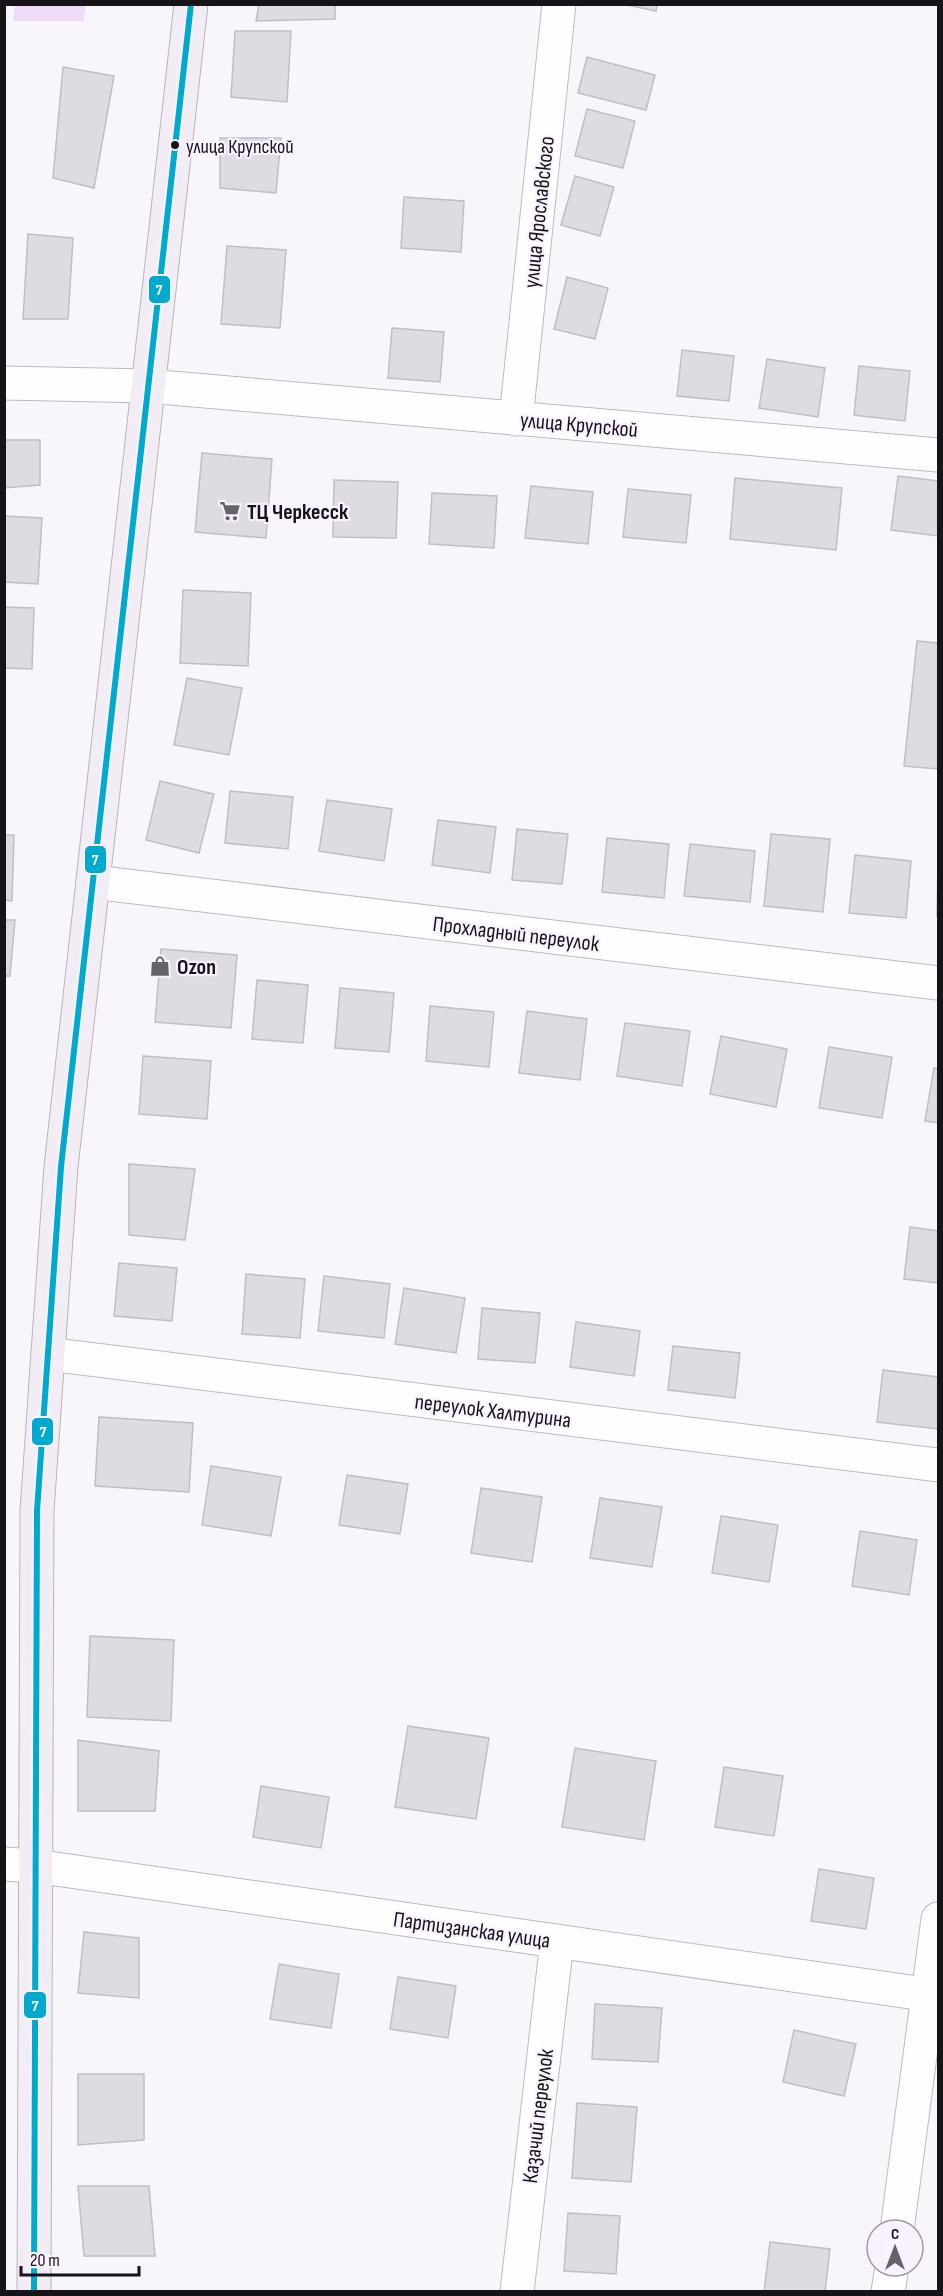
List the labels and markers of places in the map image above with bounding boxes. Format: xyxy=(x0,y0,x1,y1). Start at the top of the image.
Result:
place label: улица Крупской xyxy=(186,135,294,159)
marker: улица Крупской xyxy=(169,139,181,151)
supermarket icon: ТЦ Черкесск xyxy=(218,499,242,523)
place label: ТЦ Черкесск xyxy=(247,499,349,526)
shop icon: Ozon xyxy=(148,954,172,978)
place label: Ozon xyxy=(177,954,216,981)

